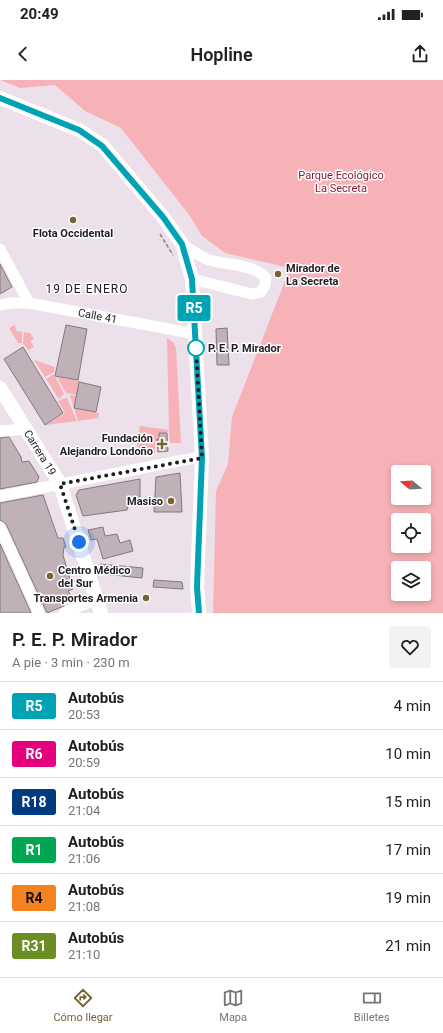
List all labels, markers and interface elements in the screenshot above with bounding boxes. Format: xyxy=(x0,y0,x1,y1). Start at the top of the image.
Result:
text: 20:49 xyxy=(20,5,59,23)
icon: back xyxy=(12,43,34,65)
icon: share xyxy=(409,43,431,65)
text: Hopline xyxy=(190,44,253,65)
park label: Parque Ecológico La Secreta xyxy=(298,169,384,195)
marker: Flota Occidental xyxy=(68,215,78,225)
place label: Flota Occidental xyxy=(33,227,113,240)
place label: Mirador de La Secreta xyxy=(286,262,340,288)
marker: Mirador de La Secreta xyxy=(273,269,283,279)
district label: 19 DE ENERO xyxy=(46,282,129,296)
line badge: R5 xyxy=(176,295,212,321)
text: R5 xyxy=(185,300,203,316)
street label: Calle 41 xyxy=(77,306,118,326)
marker: P. E. P. Mirador xyxy=(187,339,205,357)
place label: P. E. P. Mirador xyxy=(208,342,281,355)
street label: Carrera 19 xyxy=(21,428,59,478)
place label: Fundación Alejandro Londoño xyxy=(60,432,153,458)
marker: Fundación Alejandro Londoño xyxy=(156,438,168,450)
north arrow xyxy=(391,465,431,505)
map controls xyxy=(391,465,431,601)
place label: Masiso xyxy=(127,495,163,508)
marker: Masiso xyxy=(166,496,176,506)
button: locate xyxy=(391,513,431,553)
your location xyxy=(69,532,89,552)
button: layers xyxy=(391,561,431,601)
place label: Centro Médico del Sur xyxy=(58,564,130,590)
marker: Centro Médico del Sur xyxy=(45,571,55,581)
place label: Transportes Armenia xyxy=(33,592,138,605)
marker: Transportes Armenia xyxy=(141,593,151,603)
button: heart xyxy=(389,626,431,668)
text: P. E. P. Mirador xyxy=(12,628,137,651)
text: A pie · 3 min · 230 m xyxy=(12,655,130,670)
text: Autobús xyxy=(68,689,124,707)
text: 4 min xyxy=(394,697,431,715)
text: R5 xyxy=(25,698,43,714)
text: 20:53 xyxy=(68,707,100,722)
text: Autobús xyxy=(68,737,124,755)
text: 10 min xyxy=(385,745,431,763)
text: R6 xyxy=(25,746,43,762)
text: 20:59 xyxy=(68,755,100,770)
text: Autobús xyxy=(68,785,124,803)
text: 15 min xyxy=(385,793,431,811)
text: R18 xyxy=(21,794,47,810)
text: 21:04 xyxy=(68,803,100,818)
text: Autobús xyxy=(68,833,124,851)
text: 17 min xyxy=(385,841,431,859)
text: R1 xyxy=(25,842,43,858)
text: 21:06 xyxy=(68,851,100,866)
text: Autobús xyxy=(68,881,124,899)
text: 19 min xyxy=(385,889,431,907)
text: R4 xyxy=(25,890,43,906)
text: 21:08 xyxy=(68,899,100,914)
text: Autobús xyxy=(68,929,124,947)
text: 21 min xyxy=(385,937,431,955)
text: R31 xyxy=(21,938,47,954)
text: 21:10 xyxy=(68,947,100,962)
tab: Cómo llegar xyxy=(53,987,113,1024)
tab: Mapa xyxy=(219,987,247,1024)
tab: Billetes xyxy=(354,987,390,1024)

